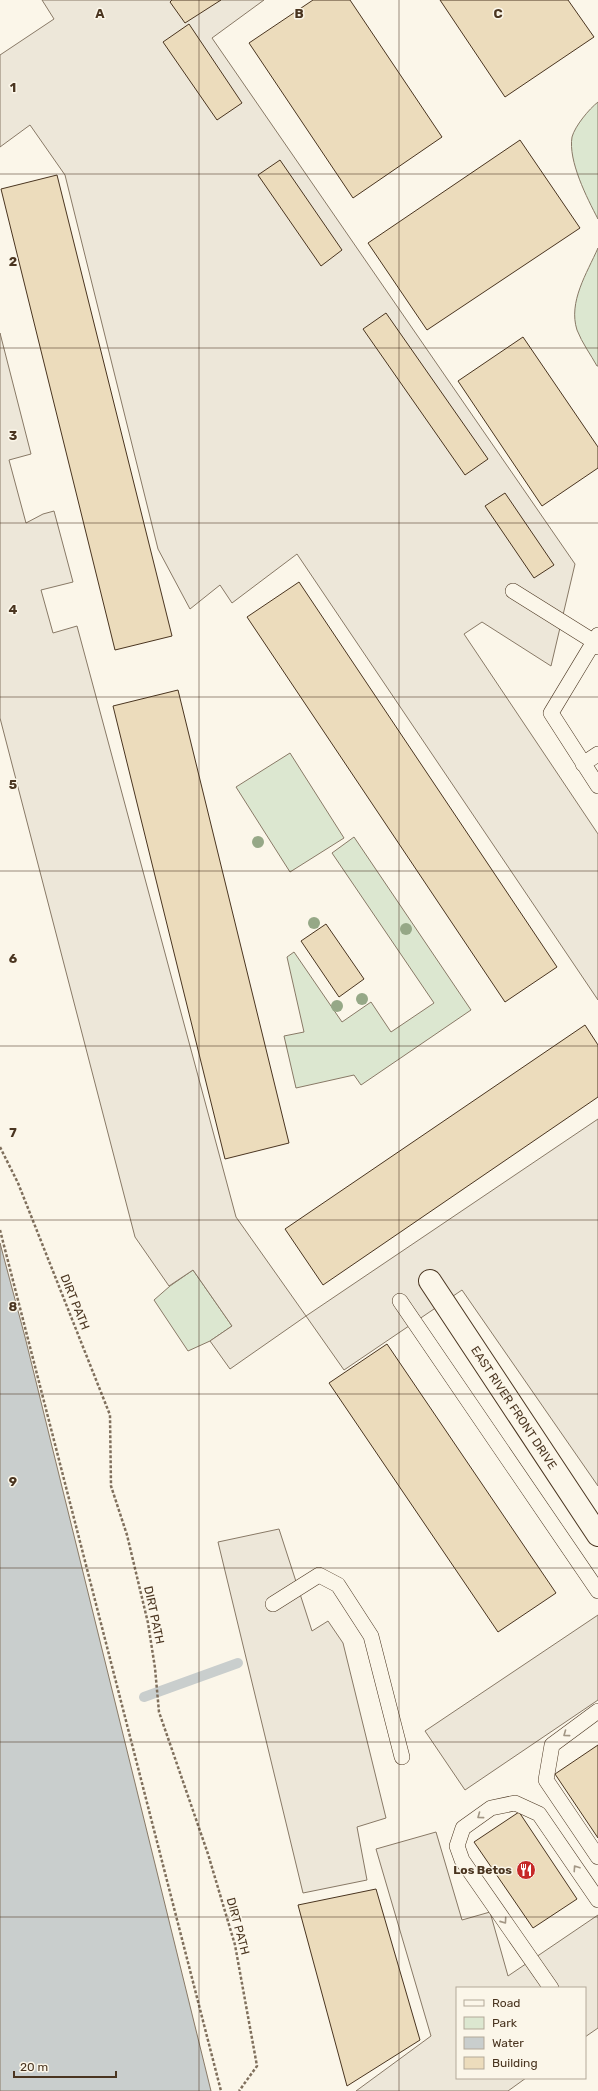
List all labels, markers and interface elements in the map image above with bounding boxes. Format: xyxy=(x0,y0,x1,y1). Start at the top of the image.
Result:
text: A xyxy=(95,6,105,21)
text: B xyxy=(294,6,304,21)
text: C xyxy=(493,6,503,21)
text: 1 xyxy=(10,80,16,95)
text: 2 xyxy=(9,254,17,269)
text: 3 xyxy=(9,428,18,443)
text: 4 xyxy=(9,602,18,617)
text: 5 xyxy=(9,777,17,792)
text: 6 xyxy=(9,951,18,966)
text: 7 xyxy=(9,1125,17,1140)
street label: DIRT PATH xyxy=(57,1272,93,1332)
text: 8 xyxy=(9,1299,18,1314)
street label: EAST RIVER FRONT DRIVE xyxy=(468,1343,560,1472)
text: 9 xyxy=(9,1474,17,1489)
street label: DIRT PATH xyxy=(141,1585,167,1645)
one-way arrow xyxy=(564,1729,571,1736)
one-way arrow xyxy=(478,1811,485,1818)
restaurant icon: Los Betos xyxy=(515,1859,537,1881)
place label: Los Betos xyxy=(453,1863,512,1877)
one-way arrow xyxy=(573,1865,581,1872)
street label: DIRT PATH xyxy=(224,1896,252,1956)
one-way arrow xyxy=(500,1917,507,1924)
legend xyxy=(456,1987,586,2079)
text: Road xyxy=(492,1996,520,2010)
text: Park xyxy=(492,2016,518,2030)
text: Water xyxy=(492,2036,524,2050)
scale bar xyxy=(14,2053,116,2079)
text: Building xyxy=(492,2056,538,2070)
text: 20 m xyxy=(20,2060,48,2074)

